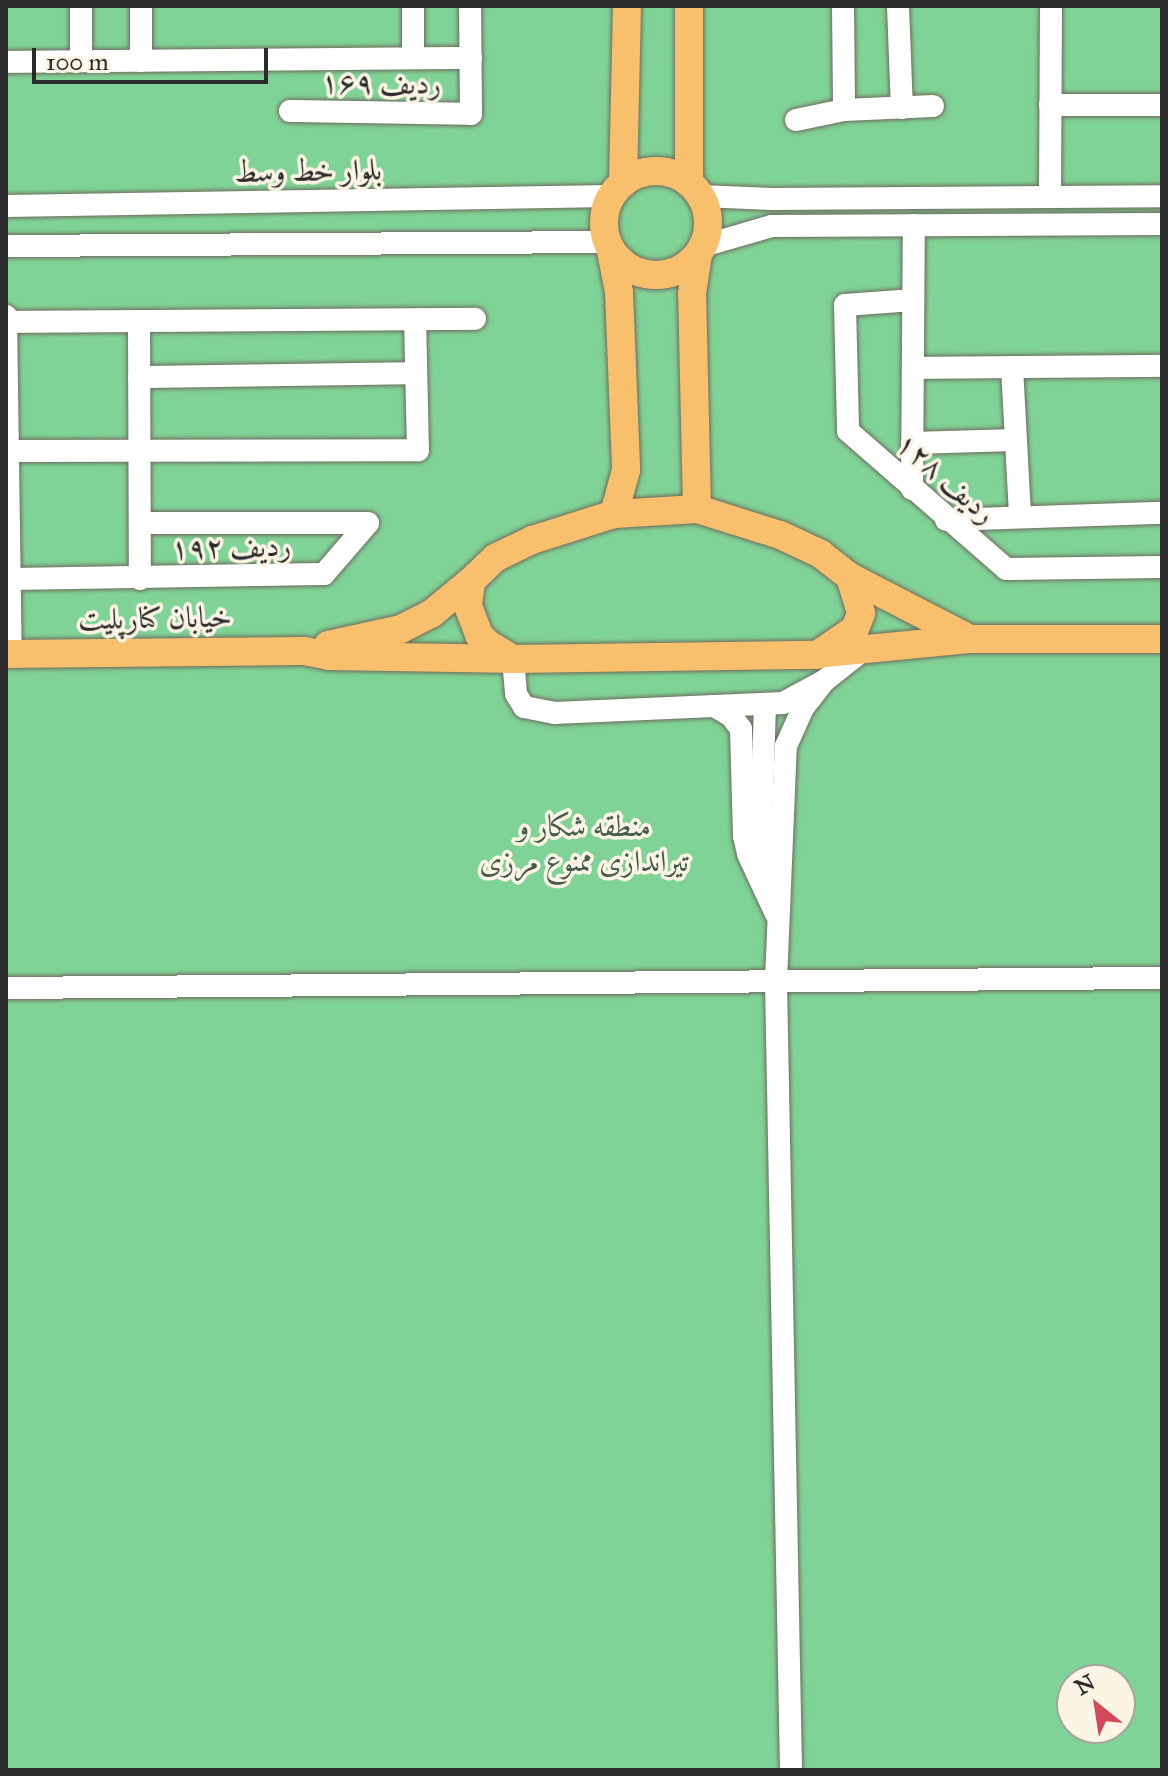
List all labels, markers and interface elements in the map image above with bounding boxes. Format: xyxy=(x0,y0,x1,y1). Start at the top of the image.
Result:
scale bar xyxy=(36,32,272,82)
text: 100 m xyxy=(46,47,109,77)
street label: ردیف ۱۶۹ xyxy=(320,64,442,102)
street label: بلوار خط وسط xyxy=(234,152,382,190)
street label: ردیف ۱۲۸ xyxy=(889,425,1003,531)
street label: ردیف ۱۹۲ xyxy=(170,528,292,566)
street label: خیابان کنارپلیت xyxy=(78,599,232,637)
park label: منطقه شکار و تیراندازی ممنوع مرزی xyxy=(479,808,689,878)
north arrow xyxy=(1056,1664,1136,1744)
text: N xyxy=(1070,1668,1100,1701)

